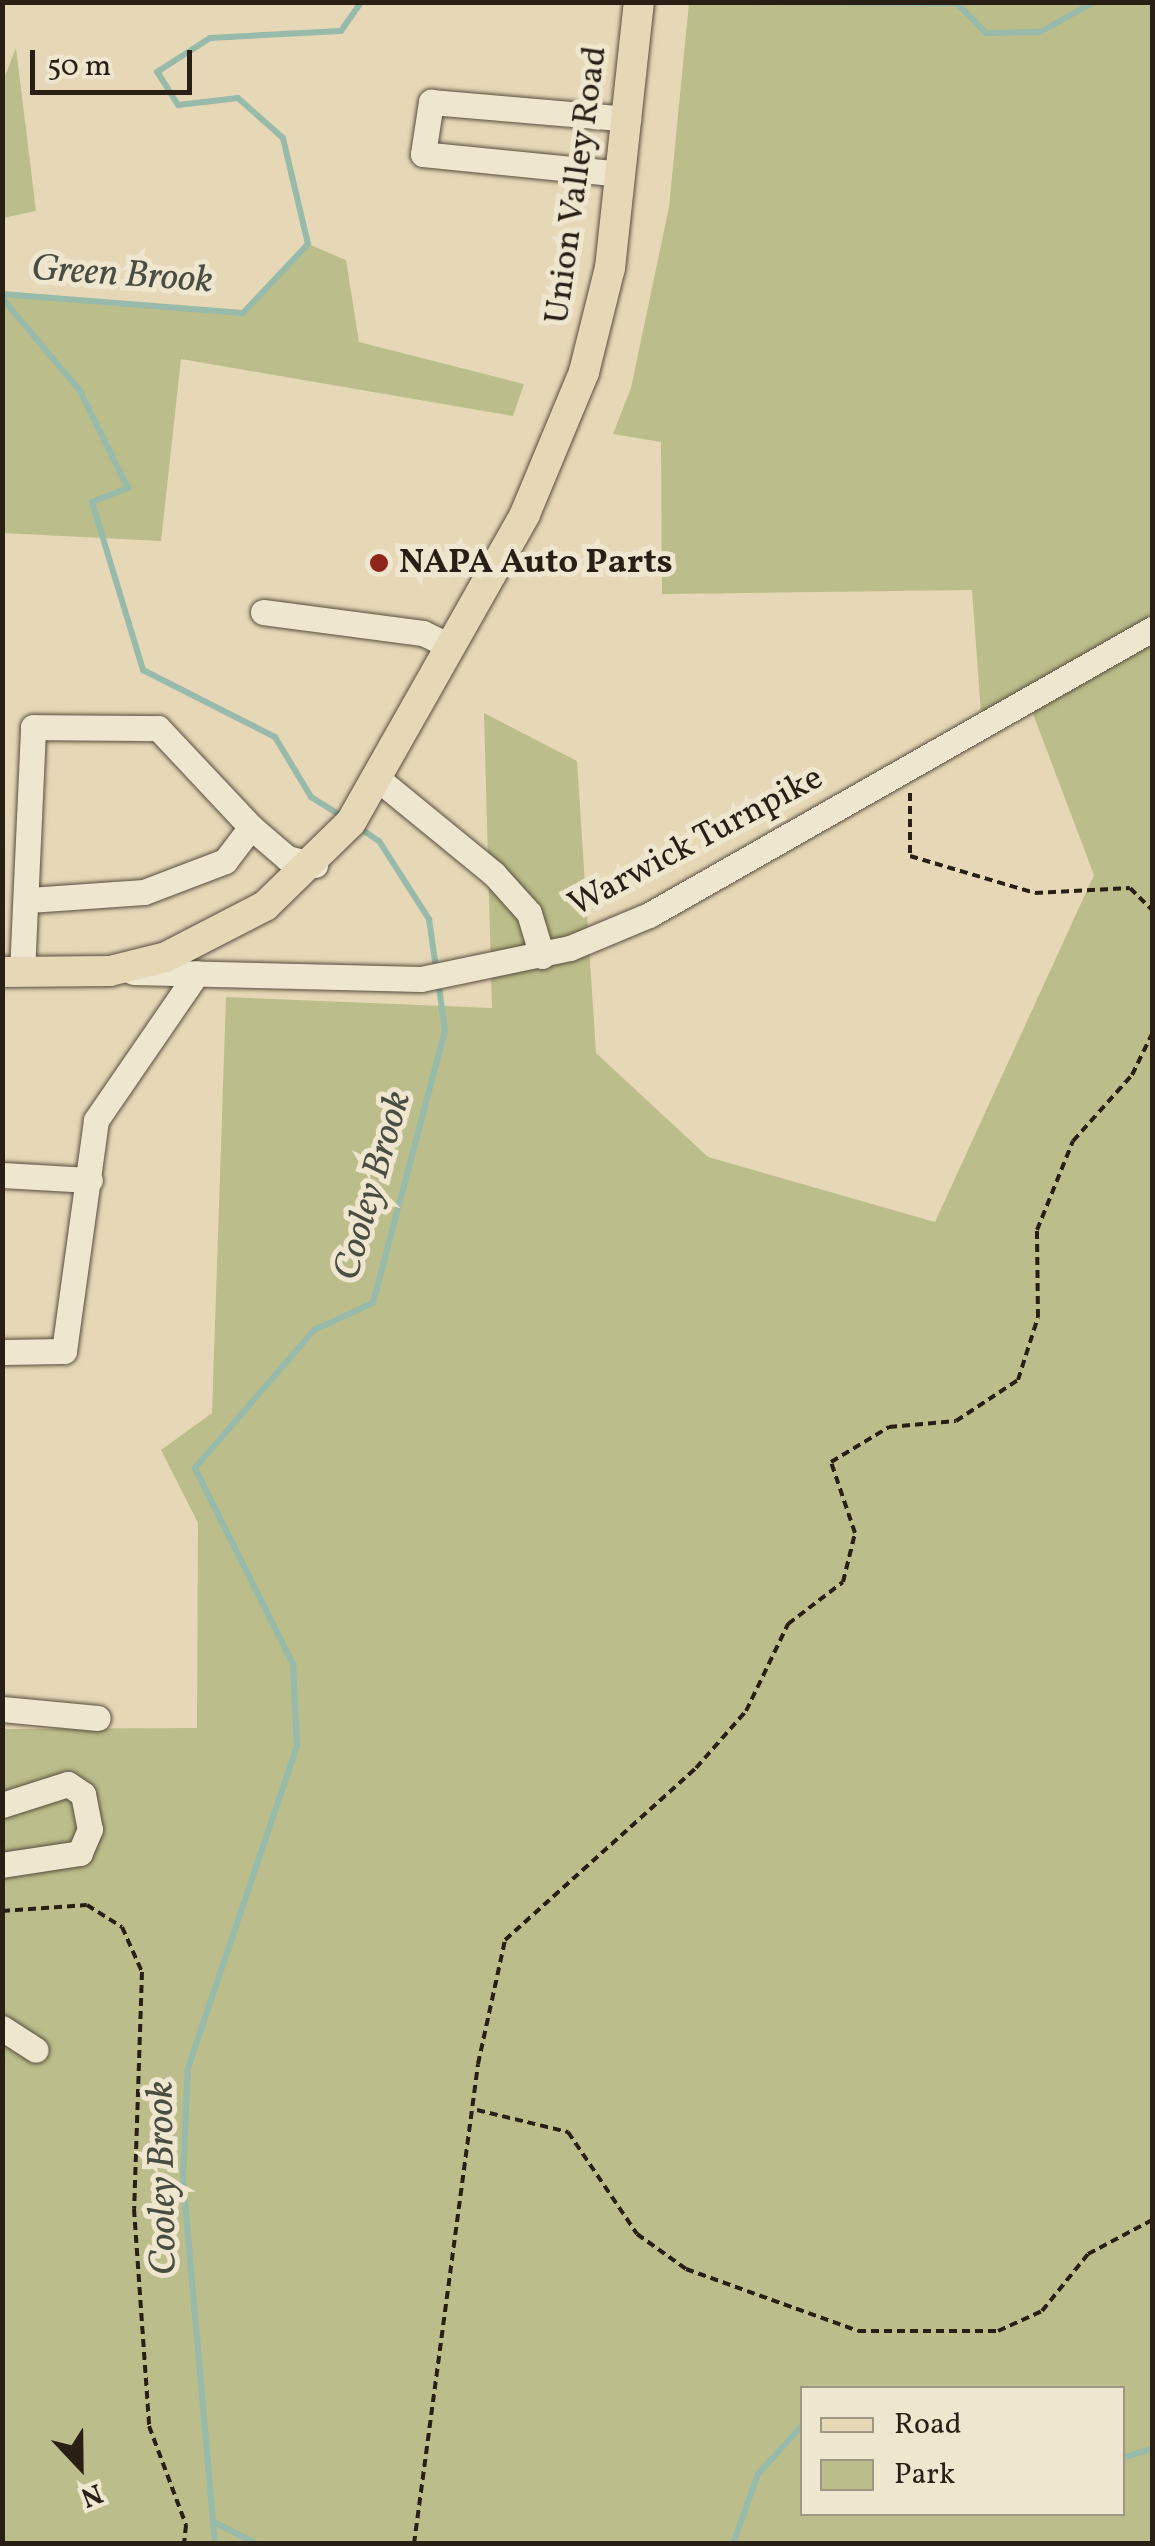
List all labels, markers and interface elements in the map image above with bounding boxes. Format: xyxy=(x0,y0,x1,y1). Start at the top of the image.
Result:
scale bar xyxy=(35,30,198,92)
street label: Union Valley Road xyxy=(537,42,617,328)
text: 50 m xyxy=(47,46,111,88)
water label: Green Brook xyxy=(30,247,214,305)
place label: NAPA Auto Parts xyxy=(399,542,673,584)
marker: NAPA Auto Parts xyxy=(368,552,390,574)
street label: Warwick Turnpike xyxy=(561,757,831,927)
water label: Cooley Brook xyxy=(325,1086,423,1286)
water label: Cooley Brook xyxy=(140,2080,188,2276)
legend xyxy=(800,2386,1125,2516)
text: Road xyxy=(894,2404,962,2446)
north arrow xyxy=(30,2416,130,2516)
text: Park xyxy=(894,2454,955,2496)
text: N xyxy=(75,2472,108,2516)

